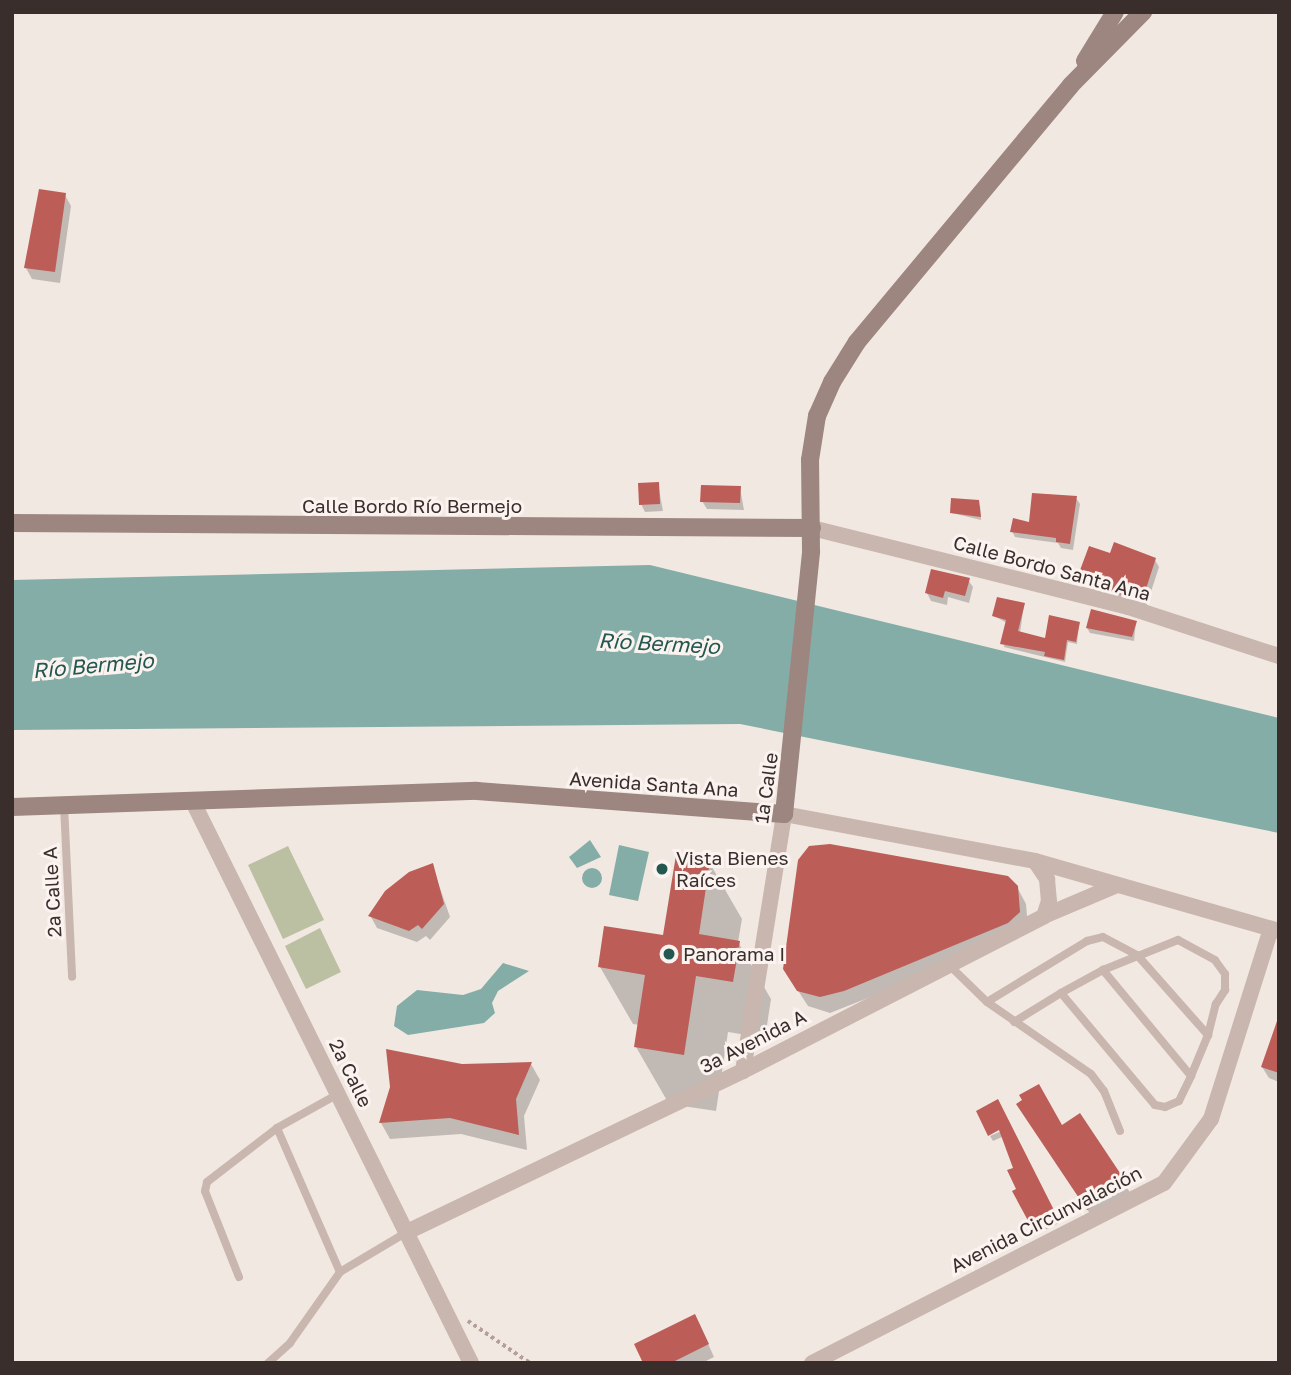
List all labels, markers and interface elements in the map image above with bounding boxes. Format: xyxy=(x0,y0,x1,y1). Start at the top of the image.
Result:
street label: Calle Bordo Río Bermejo xyxy=(302,495,522,517)
street label: Calle Bordo Santa Ana xyxy=(951,531,1153,605)
water label: Río Bermejo xyxy=(598,627,720,659)
water label: Río Bermejo xyxy=(32,647,154,683)
street label: 1a Calle xyxy=(750,751,782,825)
street label: Avenida Santa Ana xyxy=(569,767,739,801)
street label: 2a Calle A xyxy=(38,846,66,938)
place label: Vista Bienes Raíces xyxy=(676,847,789,891)
marker: Vista Bienes Raíces xyxy=(654,861,670,877)
place label: Panorama I xyxy=(683,943,785,965)
marker: Panorama I xyxy=(661,946,677,962)
street label: 3a Avenida A xyxy=(696,1004,810,1078)
street label: 2a Calle xyxy=(325,1035,377,1111)
street label: Avenida Circunvalación xyxy=(947,1161,1145,1277)

